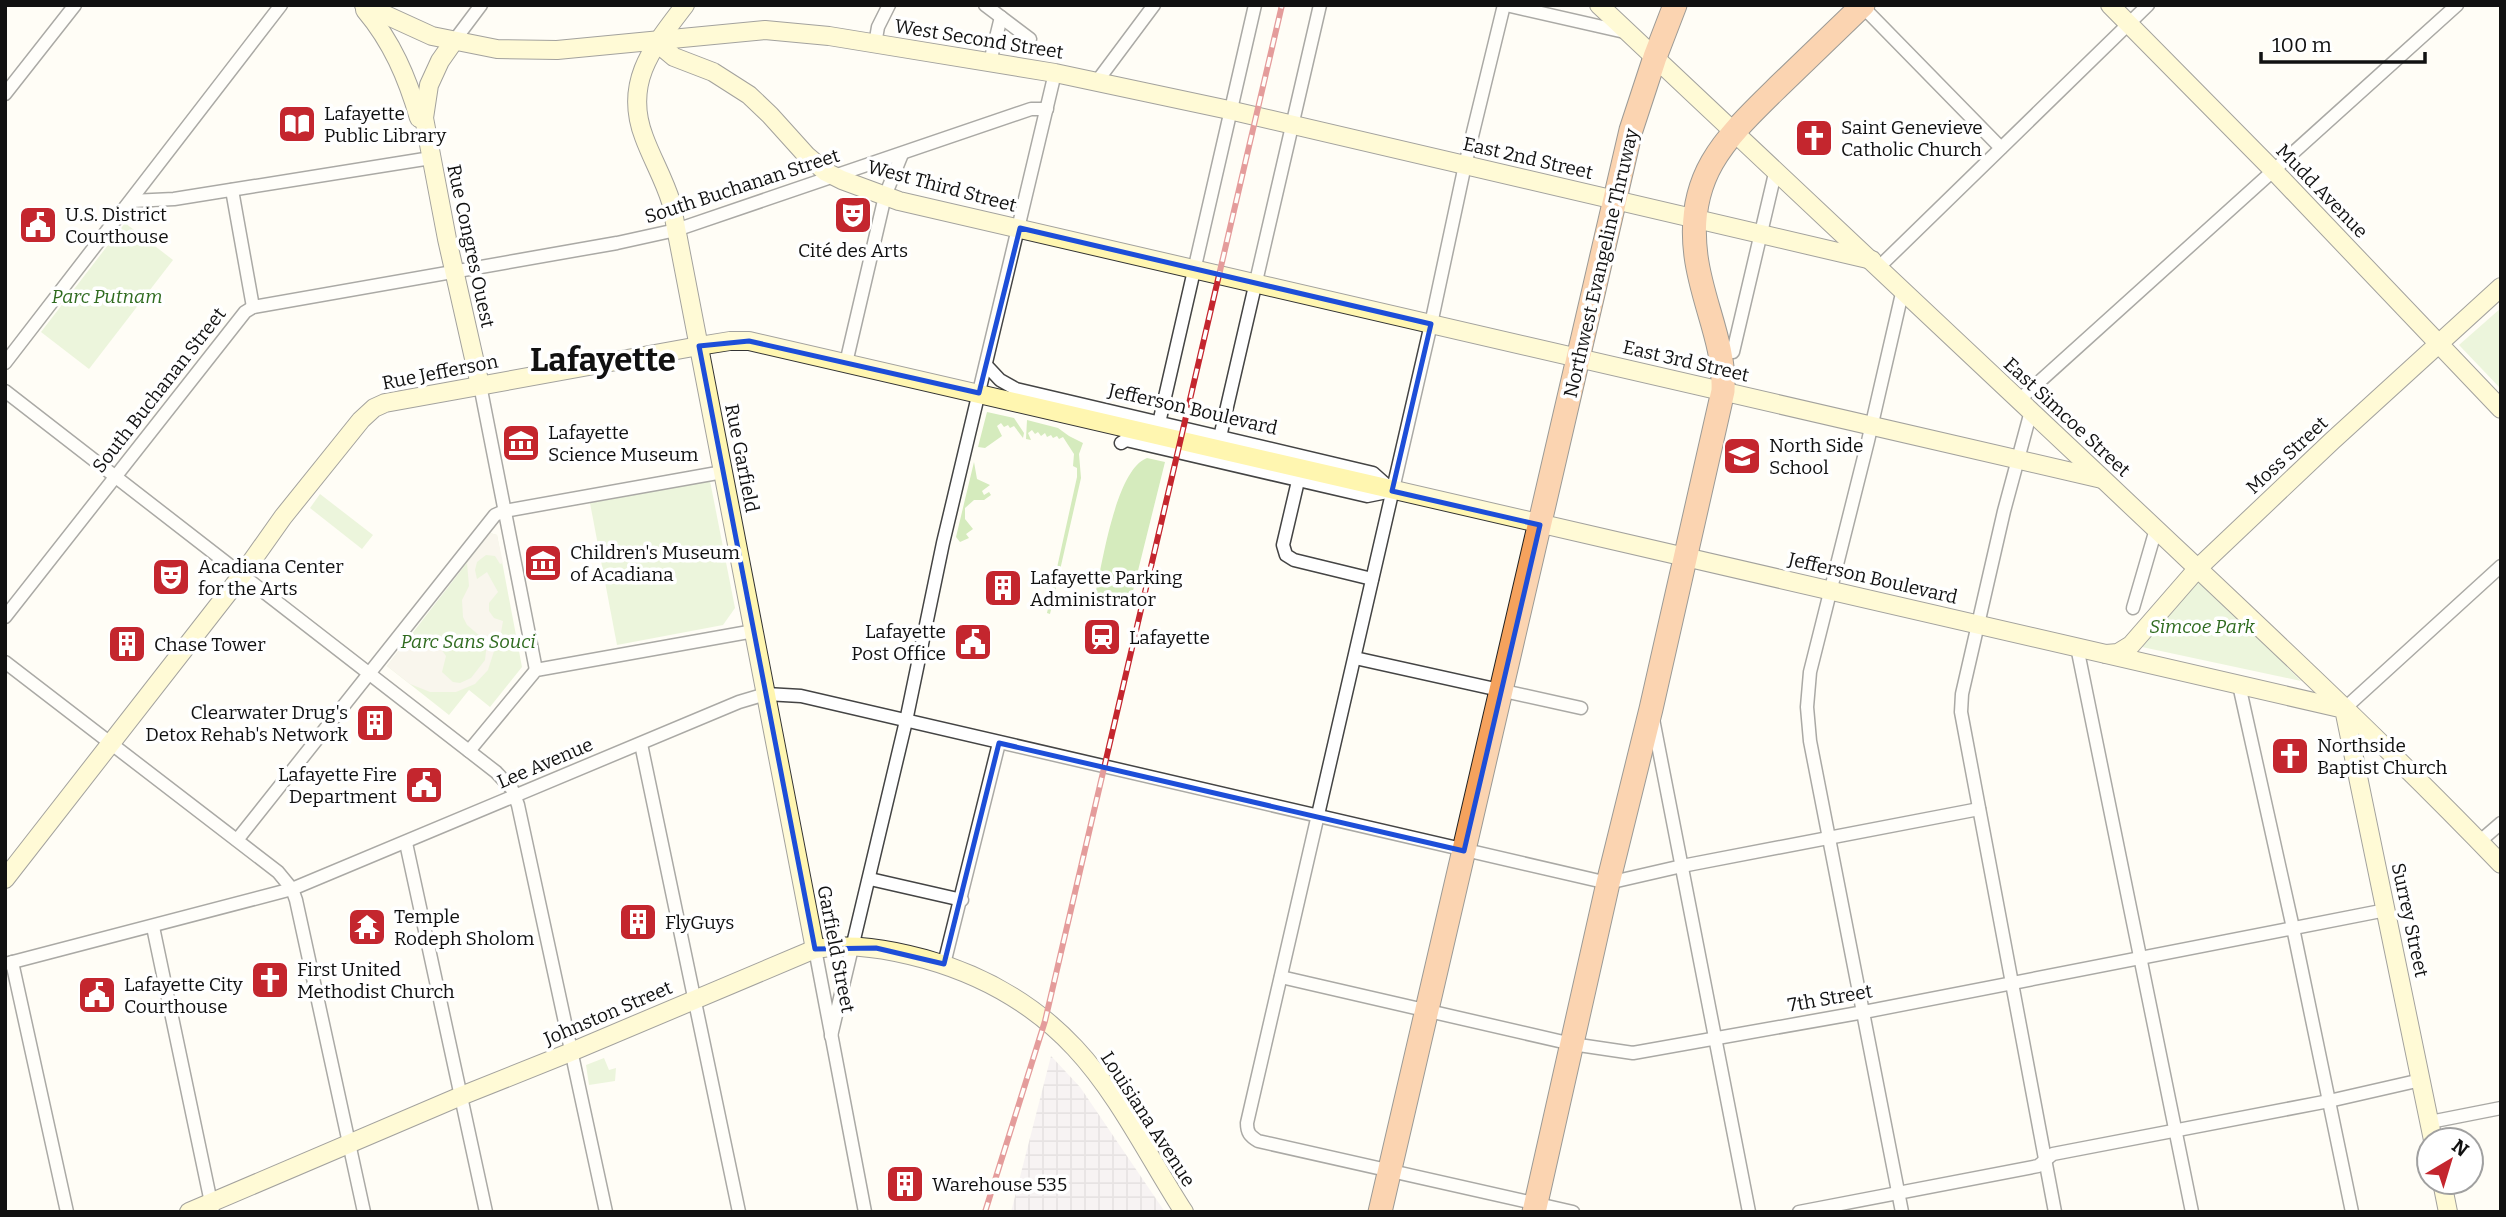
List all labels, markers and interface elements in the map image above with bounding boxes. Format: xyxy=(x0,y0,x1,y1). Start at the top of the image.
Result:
street label: West Second Street xyxy=(893,14,1065,64)
scale bar xyxy=(2261,21,2426,65)
text: 100 m xyxy=(2272,32,2332,58)
place label: Lafayette Public Library xyxy=(324,102,447,147)
library icon: Lafayette Public Library xyxy=(276,103,318,145)
place label: Saint Genevieve Catholic Church xyxy=(1841,116,1983,161)
church icon: Saint Genevieve Catholic Church xyxy=(1793,117,1835,159)
street label: Northwest Evangeline Thruway xyxy=(1559,125,1643,400)
street label: East 2nd Street xyxy=(1461,132,1595,184)
street label: Mudd Avenue xyxy=(2271,139,2373,243)
street label: South Buchanan Street xyxy=(642,144,842,228)
street label: West Third Street xyxy=(865,155,1019,217)
street label: Rue Congres Ouest xyxy=(442,162,500,330)
theatre icon: Cité des Arts xyxy=(832,194,874,236)
place label: U.S. District Courthouse xyxy=(65,203,169,248)
public building icon: U.S. District Courthouse xyxy=(17,204,59,246)
place label: Cité des Arts xyxy=(798,239,908,262)
park label: Parc Putnam xyxy=(52,285,162,308)
street label: South Buchanan Street xyxy=(87,303,231,477)
street label: East 3rd Street xyxy=(1621,335,1751,387)
district label: Lafayette xyxy=(530,340,676,380)
street label: Rue Jefferson xyxy=(380,349,500,395)
street label: East Simcoe Street xyxy=(1999,353,2135,482)
street label: Jefferson Boulevard xyxy=(1105,378,1280,440)
street label: Rue Garfield xyxy=(720,402,764,514)
street label: Moss Street xyxy=(2241,411,2333,499)
place label: Lafayette Science Museum xyxy=(548,421,698,466)
museum icon: Lafayette Science Museum xyxy=(500,422,542,464)
place label: North Side School xyxy=(1769,434,1863,479)
school or university icon: North Side School xyxy=(1721,435,1763,477)
place label: Children's Museum of Acadiana xyxy=(570,541,740,586)
museum icon: Children's Museum of Acadiana xyxy=(522,542,564,584)
street label: Jefferson Boulevard xyxy=(1785,547,1960,609)
place label: Acadiana Center for the Arts xyxy=(198,555,344,600)
theatre icon: Acadiana Center for the Arts xyxy=(150,556,192,598)
place label: Lafayette Parking Administrator xyxy=(1030,566,1183,611)
building icon: Lafayette Parking Administrator xyxy=(982,567,1024,609)
park label: Simcoe Park xyxy=(2149,615,2255,638)
station icon: Lafayette xyxy=(1081,616,1123,658)
place label: Lafayette Post Office xyxy=(851,620,946,665)
public building icon: Lafayette Post Office xyxy=(952,621,994,663)
building icon: Chase Tower xyxy=(106,623,148,665)
place label: Lafayette xyxy=(1129,626,1210,649)
park label: Parc Sans Souci xyxy=(400,630,536,653)
place label: Chase Tower xyxy=(154,633,266,656)
place label: Clearwater Drug's Detox Rehab's Network xyxy=(145,701,348,746)
building icon: Clearwater Drug's Detox Rehab's Network xyxy=(354,702,396,744)
street label: Lee Avenue xyxy=(494,733,596,793)
place label: Northside Baptist Church xyxy=(2317,734,2447,779)
church icon: Northside Baptist Church xyxy=(2269,735,2311,777)
place label: Lafayette Fire Department xyxy=(278,763,397,808)
public building icon: Lafayette Fire Department xyxy=(403,764,445,806)
street label: Surrey Street xyxy=(2387,861,2433,979)
street label: Garfield Street xyxy=(812,883,860,1015)
building icon: FlyGuys xyxy=(617,901,659,943)
place label: Temple Rodeph Sholom xyxy=(394,905,534,950)
temple icon: Temple Rodeph Sholom xyxy=(346,906,388,948)
place label: FlyGuys xyxy=(665,911,734,934)
place label: First United Methodist Church xyxy=(297,958,455,1003)
church icon: First United Methodist Church xyxy=(249,959,291,1001)
place label: Lafayette City Courthouse xyxy=(124,973,244,1018)
public building icon: Lafayette City Courthouse xyxy=(76,974,118,1016)
street label: Johnston Street xyxy=(540,976,676,1051)
street label: 7th Street xyxy=(1786,979,1874,1017)
street label: Louisiana Avenue xyxy=(1096,1047,1200,1191)
north arrow xyxy=(2415,1126,2485,1196)
text: N xyxy=(2447,1134,2473,1162)
building icon: Warehouse 535 xyxy=(884,1163,926,1205)
place label: Warehouse 535 xyxy=(932,1173,1067,1196)

